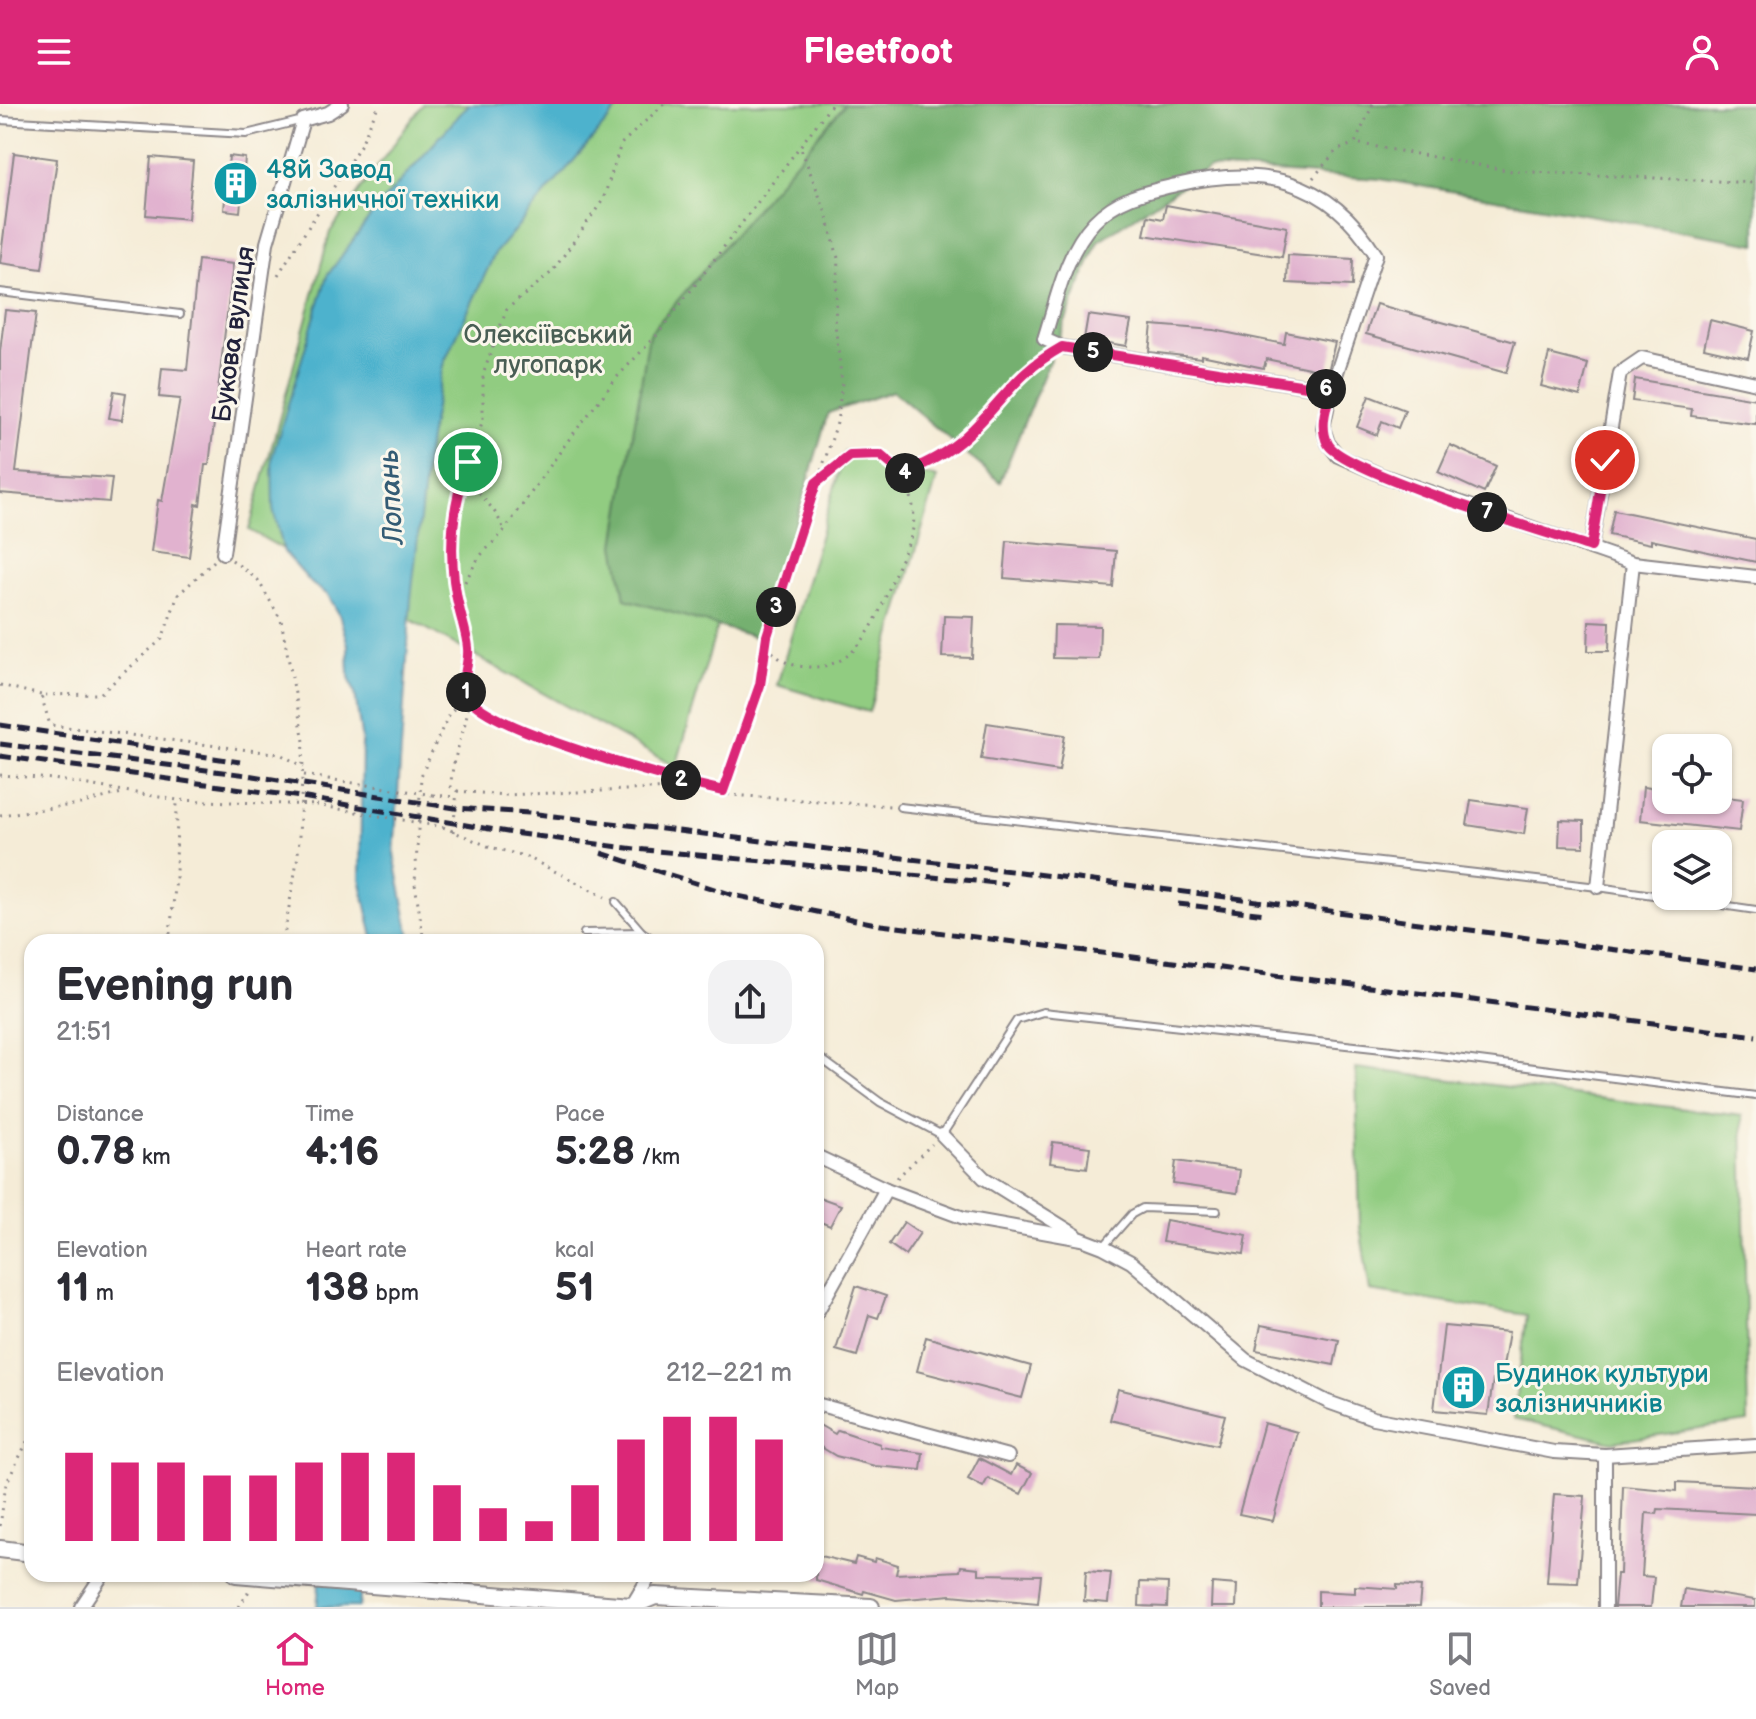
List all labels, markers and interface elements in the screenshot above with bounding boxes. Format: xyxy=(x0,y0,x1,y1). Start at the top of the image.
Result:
icon: menu xyxy=(32,30,76,74)
icon: person xyxy=(1680,30,1724,74)
text: Fleetfoot xyxy=(803,31,953,74)
place label: 48й Завод залізничної техніки xyxy=(266,155,499,216)
building icon: 48й Завод залізничної техніки xyxy=(211,160,259,208)
street label: Букова вулиця xyxy=(207,244,262,424)
park label: Олексіївський лугопарк xyxy=(463,320,633,381)
pin: 5 xyxy=(1073,332,1113,372)
text: 5 xyxy=(1087,338,1099,365)
pin: 6 xyxy=(1306,369,1346,409)
text: 6 xyxy=(1319,375,1333,402)
pin xyxy=(1571,426,1639,494)
pin xyxy=(434,428,502,496)
icon: check xyxy=(1583,438,1627,482)
icon: arrive xyxy=(446,440,490,484)
water label: Лопань xyxy=(373,449,411,547)
pin: 4 xyxy=(885,453,925,493)
text: 4 xyxy=(899,459,911,486)
pin: 7 xyxy=(1467,492,1507,532)
text: 7 xyxy=(1481,498,1493,525)
pin: 3 xyxy=(756,587,796,627)
text: 3 xyxy=(770,593,782,620)
pin: 1 xyxy=(446,672,486,712)
text: 1 xyxy=(461,678,471,705)
map controls xyxy=(1652,734,1732,910)
button: locate xyxy=(1652,734,1732,814)
pin: 2 xyxy=(661,760,701,800)
text: 2 xyxy=(674,766,688,793)
button: layers xyxy=(1652,830,1732,910)
text: Evening run xyxy=(56,960,293,1013)
button: share xyxy=(708,960,792,1044)
text: 21:51 xyxy=(56,1017,111,1048)
text: Distance xyxy=(56,1101,144,1128)
text: Time xyxy=(305,1101,354,1128)
text: Pace xyxy=(555,1101,605,1128)
text: 0.78 xyxy=(56,1128,136,1176)
text: 4:16 xyxy=(305,1128,380,1176)
text: 5:28 xyxy=(555,1128,635,1176)
text: km xyxy=(136,1144,171,1171)
text: /km xyxy=(635,1144,680,1171)
text: Elevation xyxy=(56,1237,148,1264)
text: Heart rate xyxy=(305,1237,407,1264)
text: kcal xyxy=(555,1237,594,1264)
text: 11 xyxy=(56,1264,90,1312)
text: 138 xyxy=(305,1264,370,1312)
text: 51 xyxy=(555,1264,595,1312)
text: m xyxy=(90,1280,114,1307)
text: bpm xyxy=(370,1280,419,1307)
text: Elevation xyxy=(56,1358,164,1389)
text: 212–221 m xyxy=(666,1358,792,1389)
place label: Будинок культури залізничників xyxy=(1495,1359,1709,1420)
building icon: Будинок культури залізничників xyxy=(1440,1364,1488,1412)
tab: Home xyxy=(265,1627,325,1702)
tab: Map xyxy=(855,1627,899,1702)
tab: Saved xyxy=(1429,1627,1491,1702)

